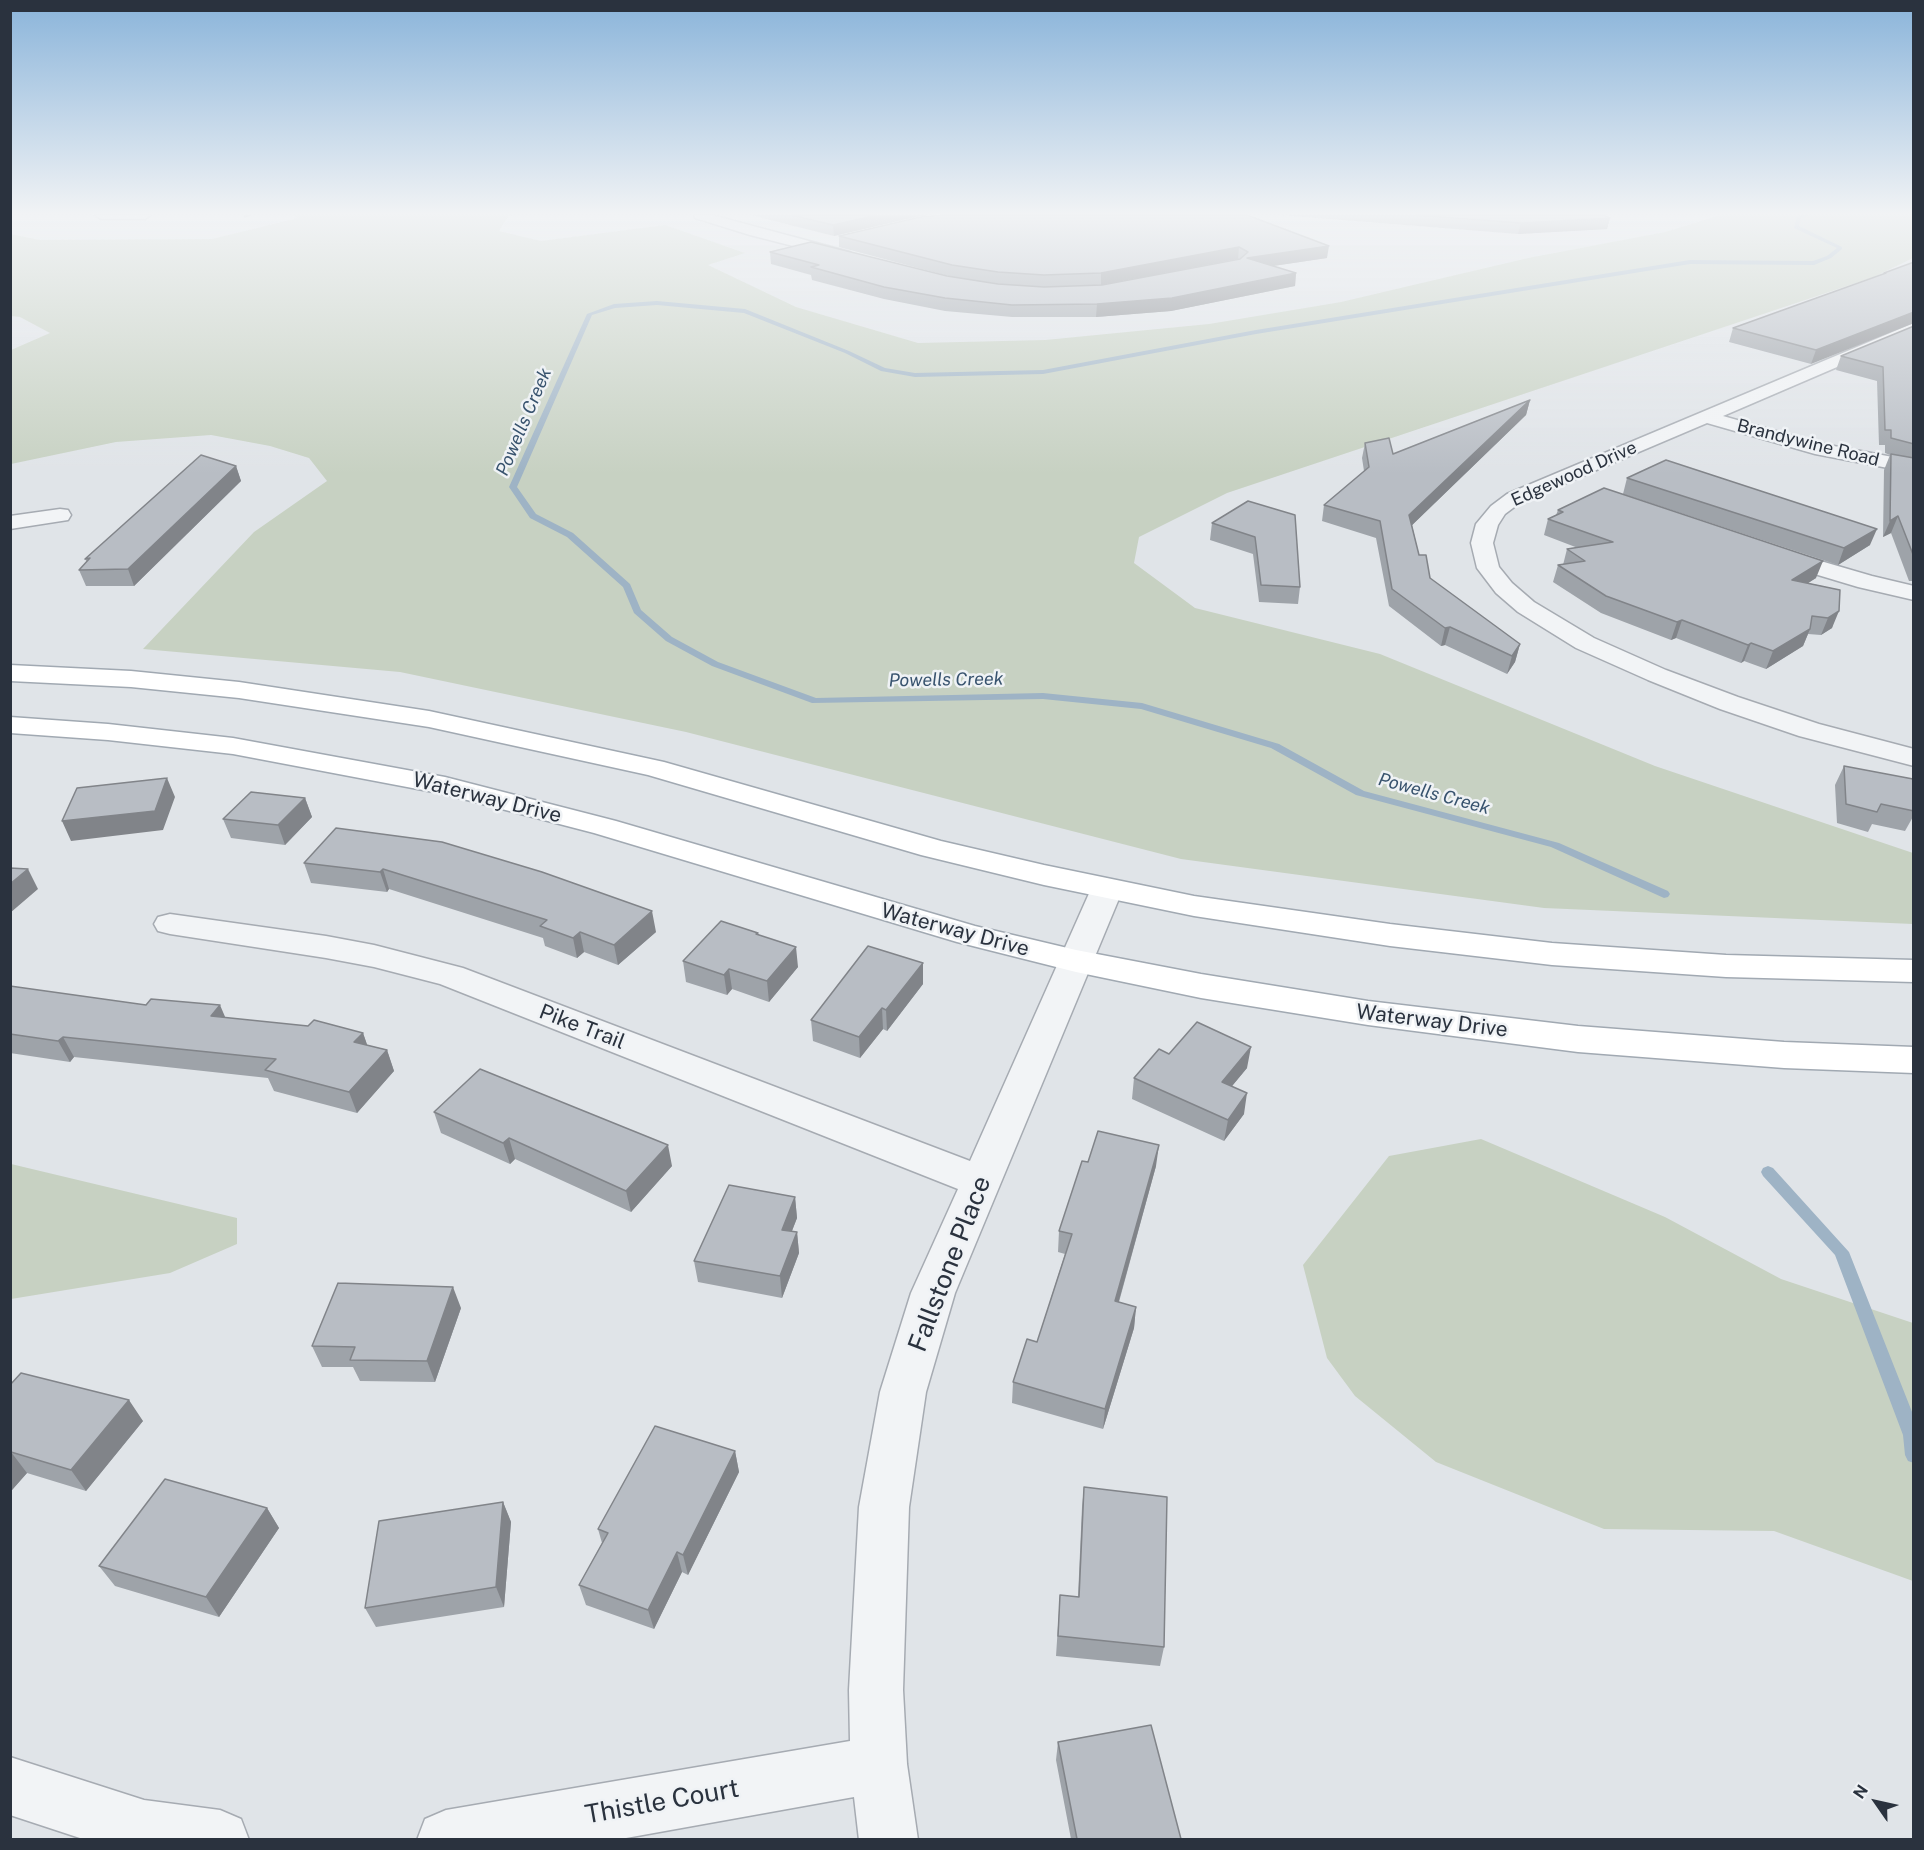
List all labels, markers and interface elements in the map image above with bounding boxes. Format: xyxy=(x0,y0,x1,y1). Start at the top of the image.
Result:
water label: Powells Creek xyxy=(492,365,556,479)
street label: Brandywine Road xyxy=(1735,415,1881,471)
street label: Edgewood Drive xyxy=(1508,437,1640,511)
water label: Powells Creek xyxy=(888,668,1004,692)
street label: Waterway Drive xyxy=(410,767,564,829)
water label: Powells Creek xyxy=(1376,769,1492,819)
street label: Waterway Drive xyxy=(878,898,1032,962)
street label: Pike Trail xyxy=(536,999,628,1055)
street label: Waterway Drive xyxy=(1355,999,1509,1043)
street label: Fallstone Place xyxy=(902,1172,998,1356)
north arrow xyxy=(1846,1772,1906,1832)
street label: Thistle Court xyxy=(583,1773,741,1831)
text: N xyxy=(1849,1781,1872,1802)

